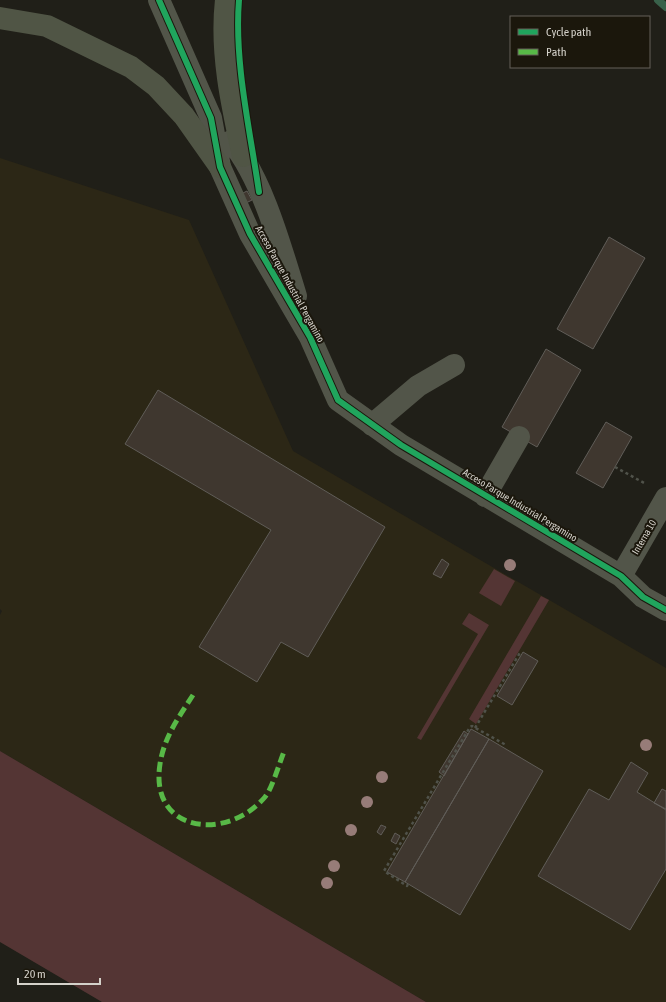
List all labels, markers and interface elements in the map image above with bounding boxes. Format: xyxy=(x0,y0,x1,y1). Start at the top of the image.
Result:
legend xyxy=(510,16,650,68)
text: Cycle path xyxy=(546,25,591,39)
text: Path xyxy=(546,45,567,59)
street label: Acceso Parque Industrial Pergamino xyxy=(253,224,327,344)
street label: Acceso Parque Industrial Pergamino xyxy=(461,466,579,544)
street label: Interna 10 xyxy=(630,518,658,556)
scale bar xyxy=(18,960,100,986)
text: 20 m xyxy=(24,967,46,981)

